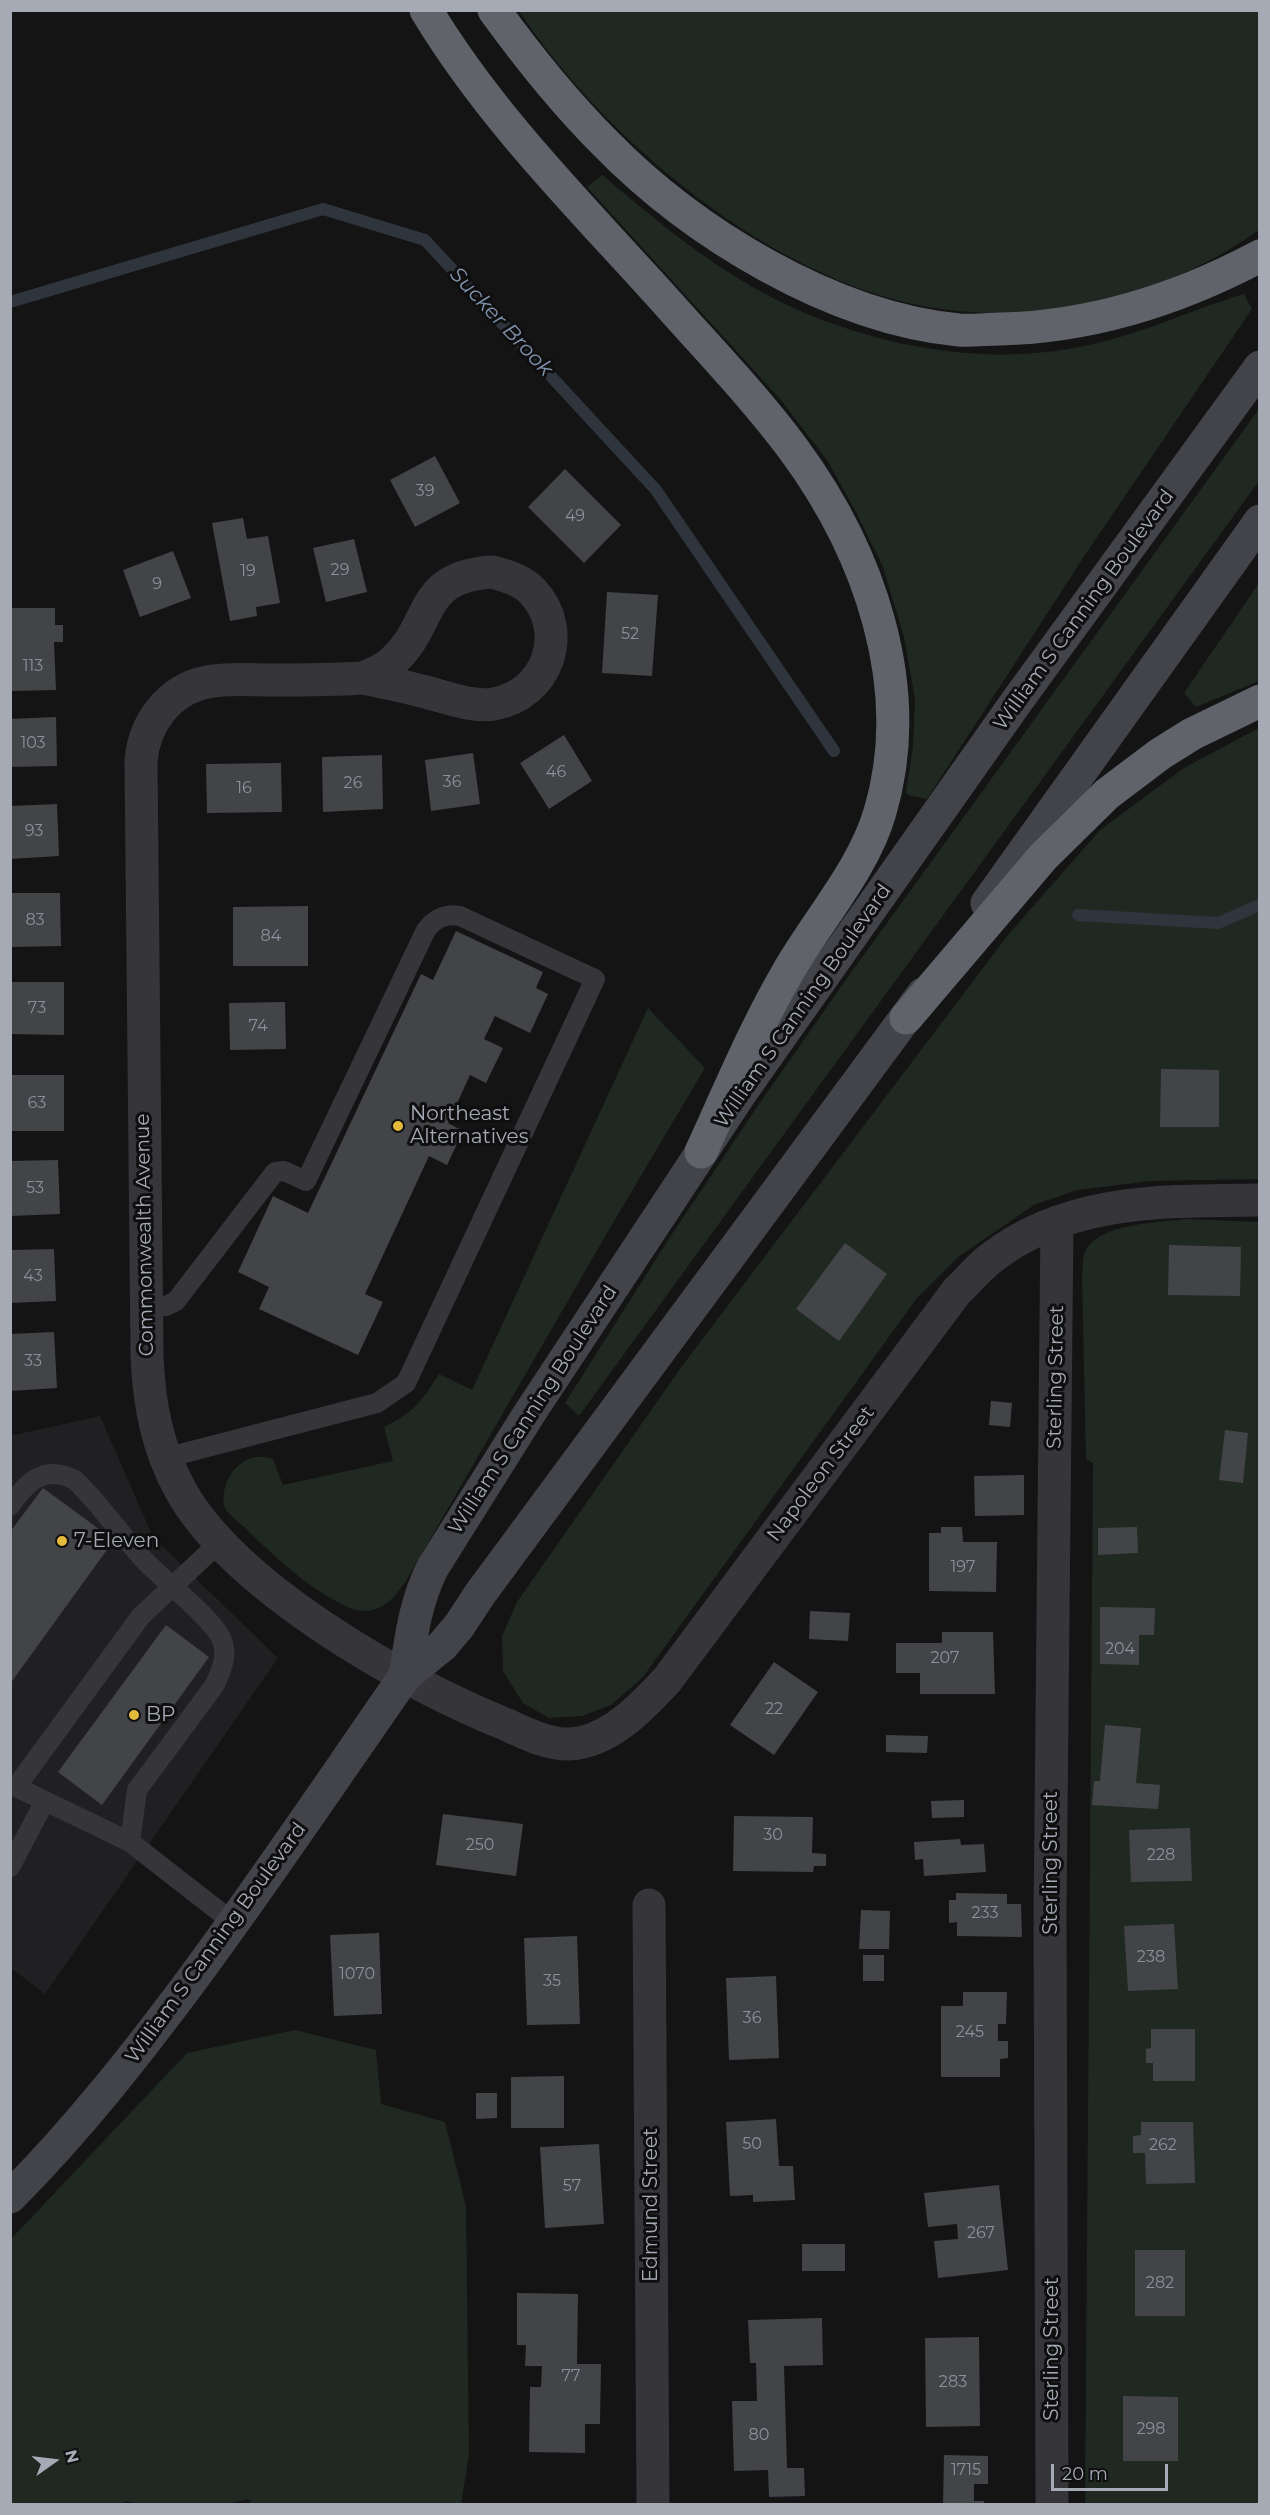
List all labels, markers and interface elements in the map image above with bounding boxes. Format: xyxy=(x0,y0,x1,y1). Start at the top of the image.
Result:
water label: Sucker Brook xyxy=(444,262,558,382)
house number: 39 xyxy=(416,481,434,501)
street label: William S Canning Boulevard xyxy=(989,485,1179,735)
house number: 49 xyxy=(565,506,585,526)
house number: 29 xyxy=(331,560,349,580)
house number: 19 xyxy=(240,561,256,581)
house number: 9 xyxy=(152,574,162,594)
house number: 52 xyxy=(621,624,639,644)
house number: 113 xyxy=(23,656,43,676)
house number: 103 xyxy=(20,733,46,753)
house number: 46 xyxy=(546,762,566,782)
house number: 36 xyxy=(443,772,461,792)
house number: 26 xyxy=(344,773,362,793)
house number: 16 xyxy=(236,778,252,798)
house number: 93 xyxy=(25,821,43,841)
street label: William S Canning Boulevard xyxy=(709,880,897,1132)
house number: 83 xyxy=(25,910,45,930)
house number: 84 xyxy=(261,926,281,946)
house number: 73 xyxy=(28,998,46,1018)
house number: 74 xyxy=(249,1016,267,1036)
house number: 63 xyxy=(28,1093,46,1113)
place label: Northeast Alternatives xyxy=(410,1102,528,1149)
street label: Commonwealth Avenue xyxy=(131,1113,159,1357)
marker: Northeast Alternatives xyxy=(391,1119,405,1133)
house number: 53 xyxy=(26,1178,44,1198)
house number: 43 xyxy=(23,1266,43,1286)
street label: William S Canning Boulevard xyxy=(443,1281,623,1539)
street label: Sterling Street xyxy=(1043,1305,1069,1449)
house number: 33 xyxy=(24,1351,42,1371)
street label: Napoleon Street xyxy=(762,1402,880,1546)
place label: 7-Eleven xyxy=(74,1529,159,1553)
marker: 7-Eleven xyxy=(55,1534,69,1548)
house number: 197 xyxy=(951,1557,975,1577)
house number: 204 xyxy=(1105,1639,1135,1659)
house number: 207 xyxy=(931,1648,959,1668)
house number: 22 xyxy=(765,1699,783,1719)
place label: BP xyxy=(146,1703,175,1727)
marker: BP xyxy=(127,1708,141,1722)
street label: Sterling Street xyxy=(1039,1791,1063,1935)
street label: William S Canning Boulevard xyxy=(121,1818,311,2068)
house number: 30 xyxy=(763,1825,783,1845)
house number: 250 xyxy=(466,1835,494,1855)
house number: 228 xyxy=(1147,1845,1175,1865)
house number: 233 xyxy=(971,1903,999,1923)
house number: 238 xyxy=(1137,1947,1165,1967)
house number: 1070 xyxy=(339,1964,375,1984)
house number: 35 xyxy=(543,1971,561,1991)
house number: 36 xyxy=(743,2008,761,2028)
house number: 245 xyxy=(956,2022,984,2042)
street label: Edmund Street xyxy=(639,2128,663,2282)
house number: 50 xyxy=(742,2134,762,2154)
house number: 262 xyxy=(1149,2135,1177,2155)
house number: 57 xyxy=(563,2176,581,2196)
house number: 267 xyxy=(967,2223,995,2243)
house number: 282 xyxy=(1146,2273,1174,2293)
street label: Sterling Street xyxy=(1040,2277,1064,2421)
house number: 77 xyxy=(562,2366,580,2386)
house number: 283 xyxy=(939,2372,967,2392)
house number: 298 xyxy=(1136,2419,1166,2439)
house number: 80 xyxy=(749,2425,769,2445)
north arrow xyxy=(24,2431,84,2491)
text: N xyxy=(61,2448,83,2465)
scale bar xyxy=(1054,2452,1171,2490)
house number: 1715 xyxy=(951,2460,981,2480)
text: 20 m xyxy=(1062,2463,1108,2485)

